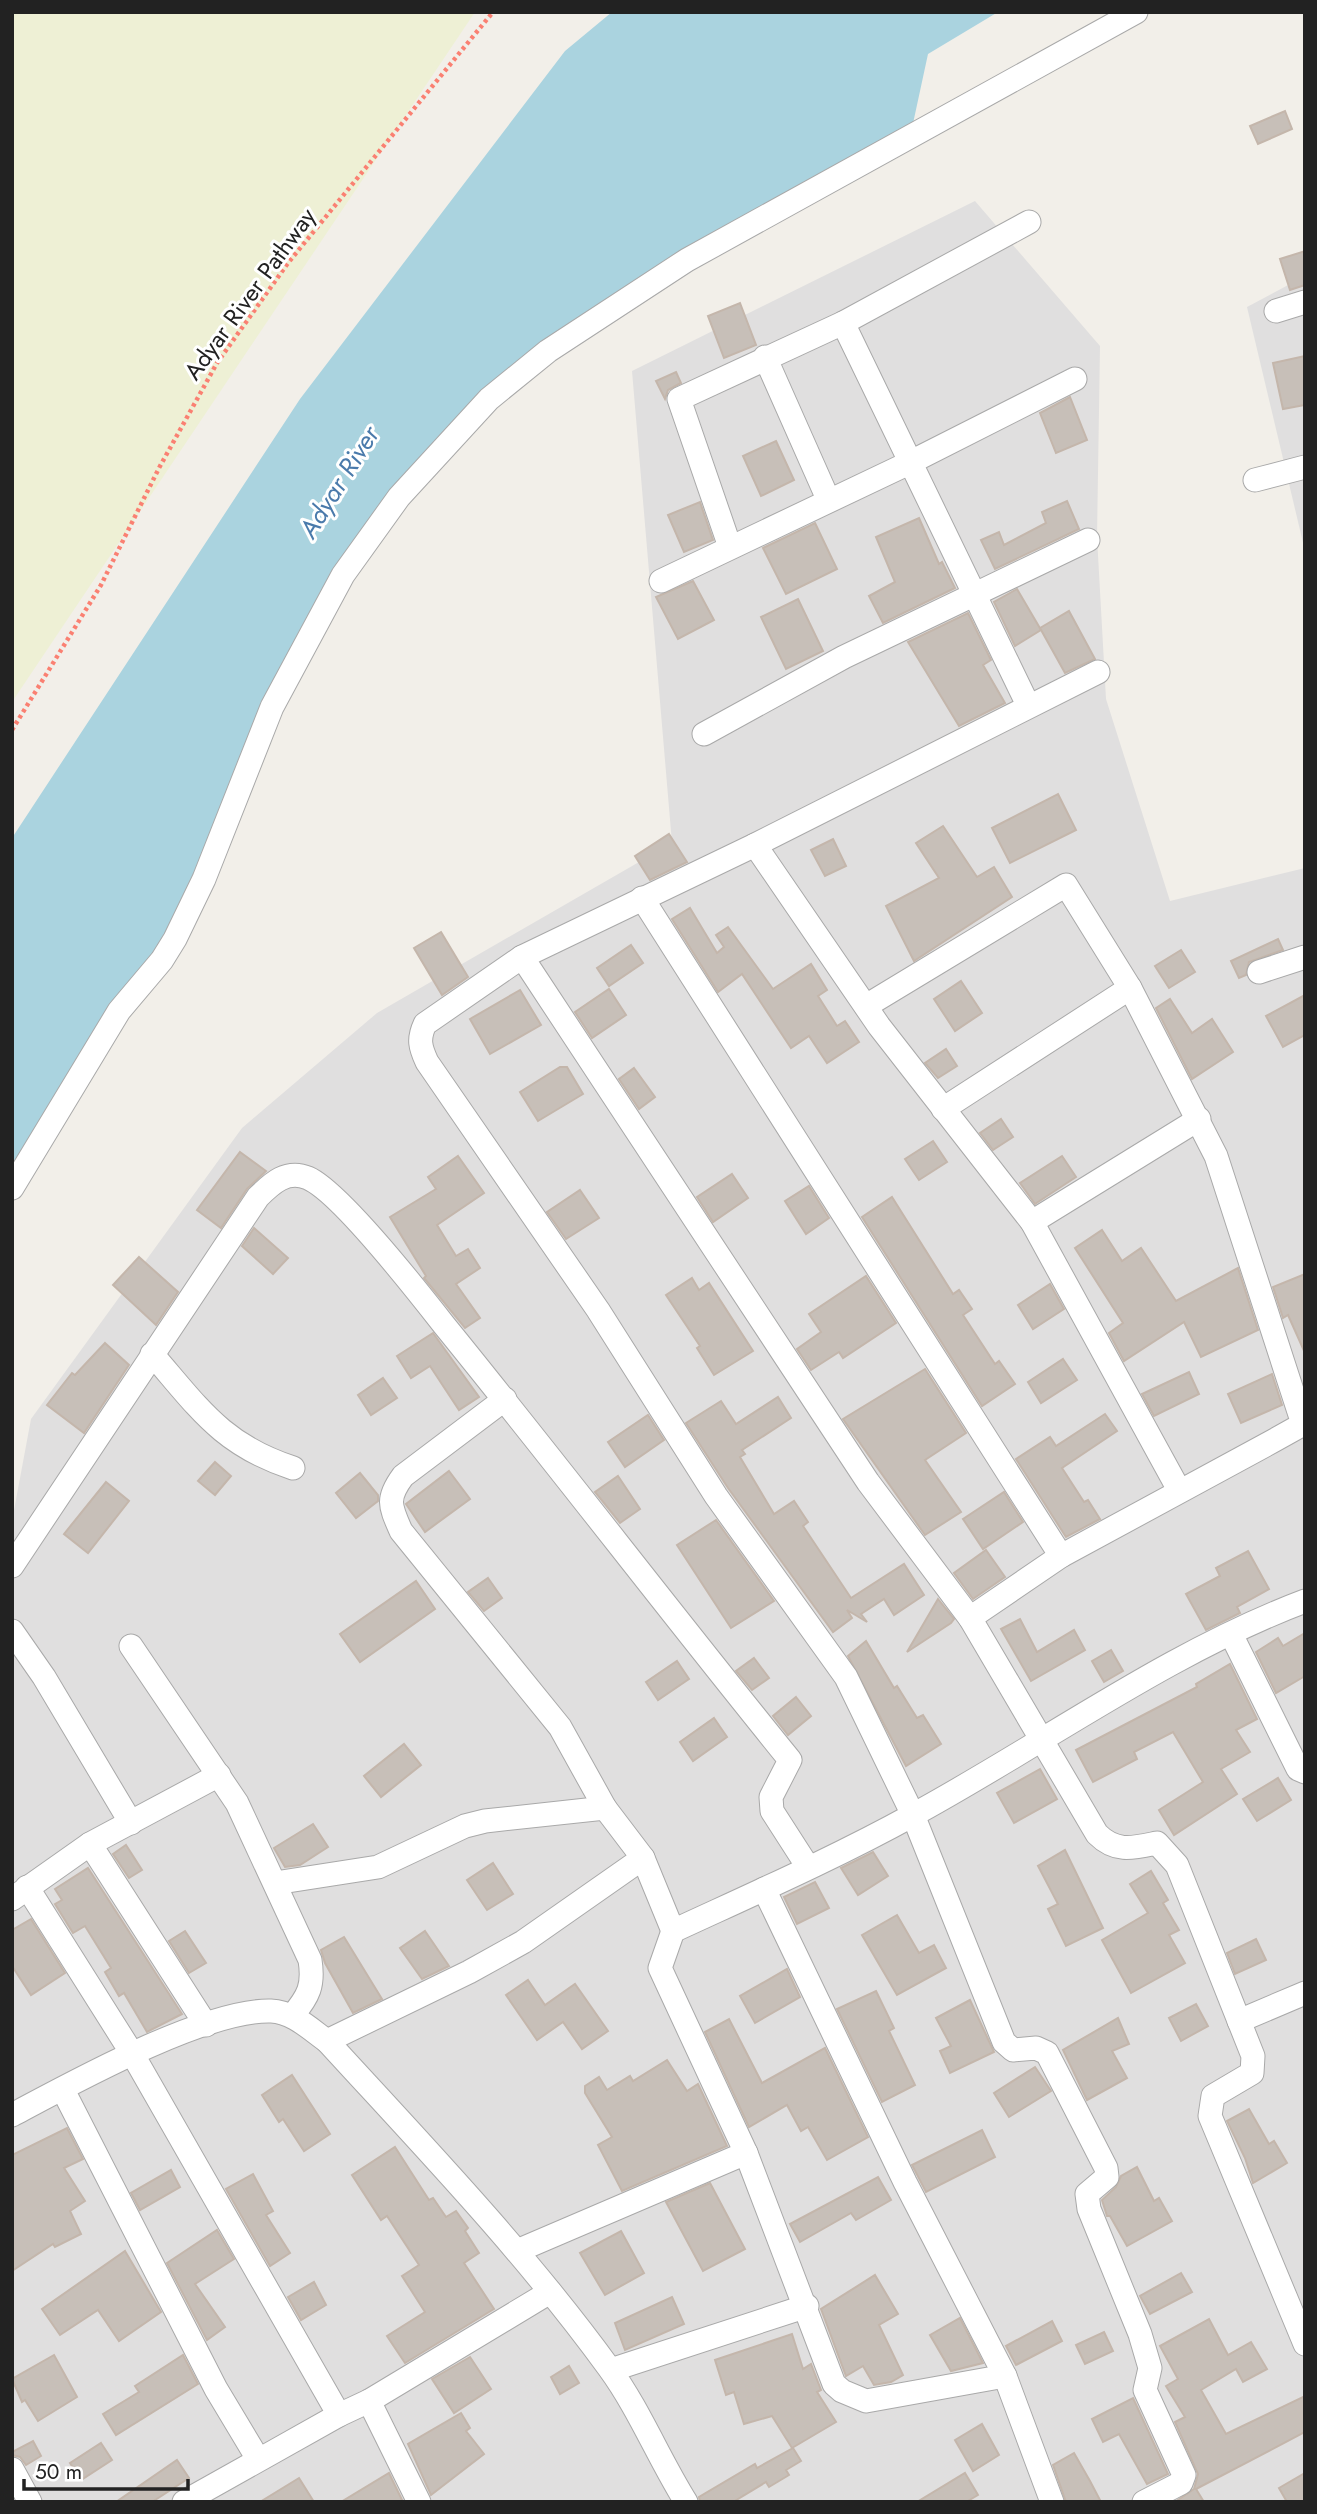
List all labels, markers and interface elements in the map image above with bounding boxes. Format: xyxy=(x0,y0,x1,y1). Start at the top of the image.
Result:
street label: Adyar River Pathway xyxy=(175,200,324,387)
water label: Adyar River xyxy=(289,417,389,546)
scale bar xyxy=(24,2448,189,2492)
text: 50 m xyxy=(35,2457,82,2487)

